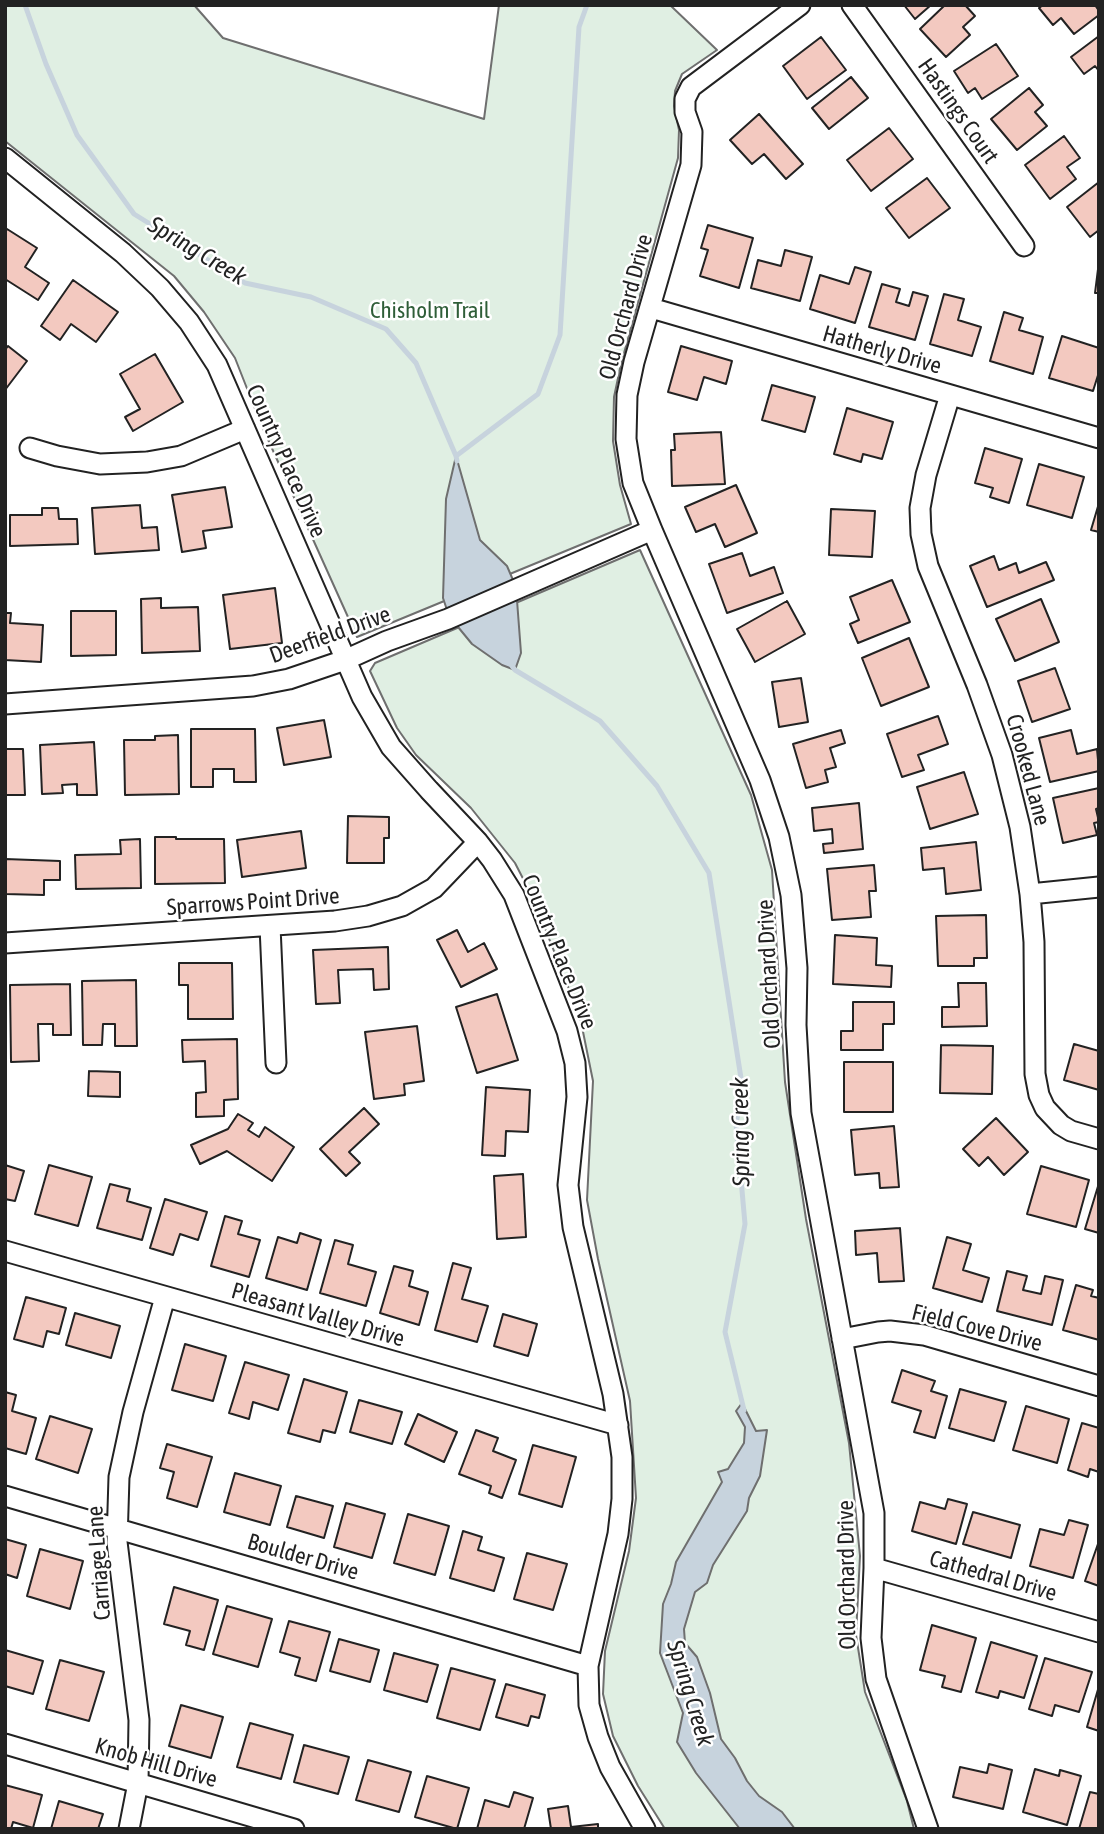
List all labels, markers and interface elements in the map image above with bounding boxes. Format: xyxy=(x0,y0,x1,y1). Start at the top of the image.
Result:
street label: Hastings Court xyxy=(912,53,1004,169)
water label: Spring Creek xyxy=(143,211,251,291)
street label: Old Orchard Drive xyxy=(593,231,659,383)
park label: Chisholm Trail xyxy=(370,297,490,325)
street label: Hatherly Drive xyxy=(819,320,945,380)
street label: Country Place Drive xyxy=(240,380,332,542)
street label: Deerfield Drive xyxy=(266,600,394,670)
street label: Crooked Lane xyxy=(1000,711,1056,829)
street label: Country Place Drive xyxy=(515,871,603,1033)
street label: Sparrows Point Drive xyxy=(166,882,340,922)
street label: Old Orchard Drive xyxy=(751,899,787,1049)
water label: Spring Creek xyxy=(726,1077,756,1187)
street label: Pleasant Valley Drive xyxy=(228,1277,408,1353)
street label: Field Cove Drive xyxy=(909,1298,1045,1358)
street label: Old Orchard Drive xyxy=(832,1500,862,1650)
street label: Carriage Lane xyxy=(81,1505,117,1621)
street label: Boulder Drive xyxy=(244,1528,362,1586)
street label: Cathedral Drive xyxy=(926,1545,1060,1607)
water label: Spring Creek xyxy=(660,1637,720,1749)
street label: Knob Hill Drive xyxy=(92,1732,220,1794)

